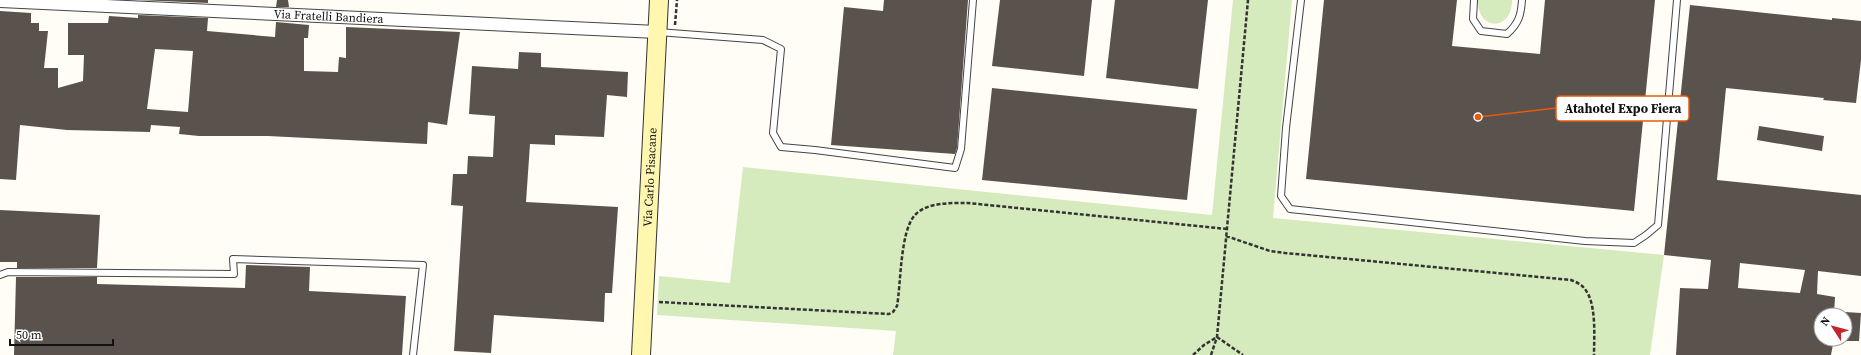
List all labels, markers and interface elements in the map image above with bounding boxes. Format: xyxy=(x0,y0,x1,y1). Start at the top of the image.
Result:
street label: Via Fratelli Bandiera xyxy=(273,6,385,27)
callout: Atahotel Expo Fiera xyxy=(1556,96,1689,121)
text: Atahotel Expo Fiera xyxy=(1565,100,1682,117)
street label: Via Carlo Pisacane xyxy=(640,127,661,227)
north arrow xyxy=(1813,307,1853,347)
text: N xyxy=(1817,314,1834,329)
scale bar xyxy=(10,321,113,347)
text: 50 m xyxy=(16,327,42,343)

